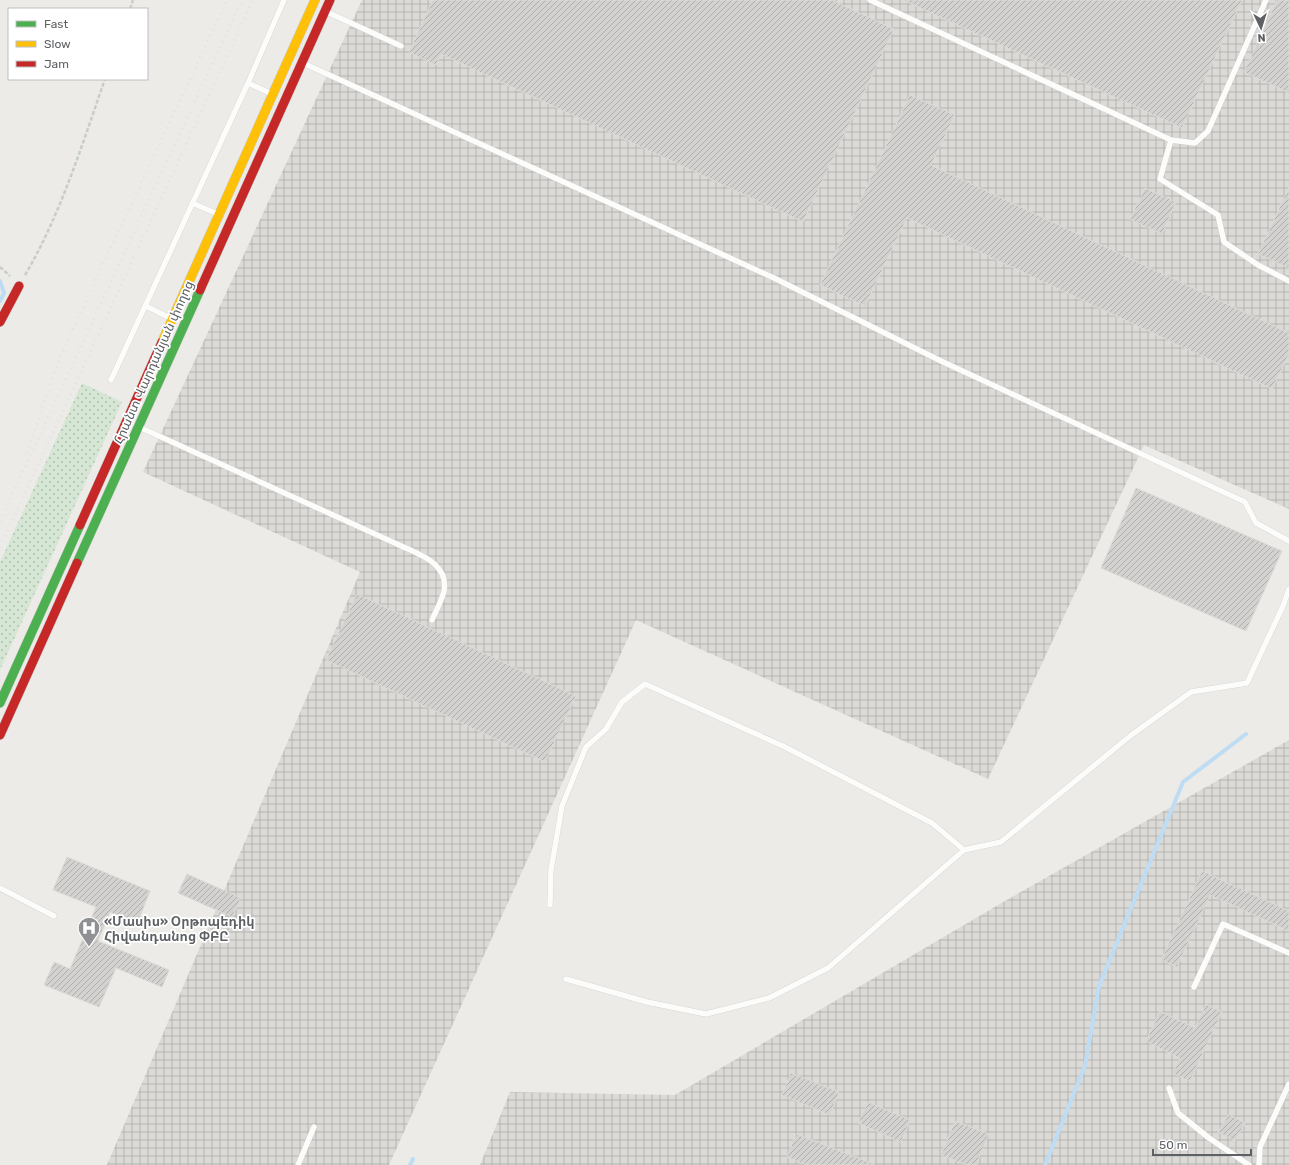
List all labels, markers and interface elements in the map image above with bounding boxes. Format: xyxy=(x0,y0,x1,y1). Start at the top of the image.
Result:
legend xyxy=(8,8,148,80)
north arrow xyxy=(1241,8,1281,48)
text: Fast xyxy=(44,17,68,31)
text: N xyxy=(1257,31,1266,44)
text: Slow xyxy=(44,37,71,51)
text: Jam xyxy=(44,57,69,71)
street label: Հրանտ Վարդանյան փողոց xyxy=(111,278,196,446)
place label: «Մասիս» Օրթոպեդիկ Հիվանդանոց ՓԲԸ xyxy=(104,914,255,944)
hospital icon: «Մասիս» Օրթոպեդիկ Հիվանդանոց ՓԲԸ xyxy=(76,915,102,948)
scale bar xyxy=(1153,1131,1251,1157)
text: 50 m xyxy=(1159,1138,1187,1152)

